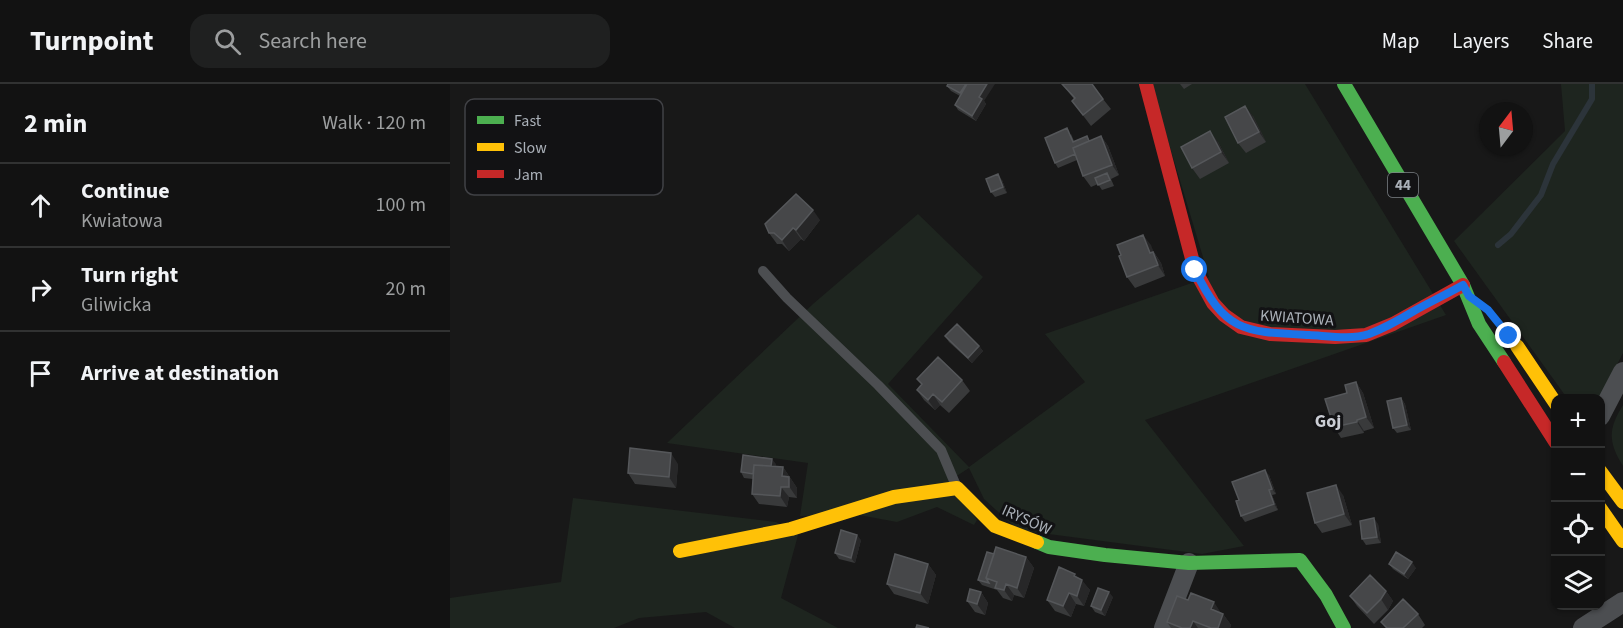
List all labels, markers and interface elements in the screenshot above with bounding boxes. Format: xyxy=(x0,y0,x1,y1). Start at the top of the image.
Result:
search box xyxy=(190,14,610,68)
text: Turnpoint xyxy=(30,21,154,61)
icon: search xyxy=(211,25,244,58)
text: Search here xyxy=(259,25,367,57)
text: Map xyxy=(1382,26,1419,56)
text: Layers xyxy=(1452,26,1509,56)
text: Share xyxy=(1542,26,1593,56)
legend xyxy=(465,99,663,195)
north arrow xyxy=(1479,102,1533,156)
text: 2 min xyxy=(24,105,87,142)
text: Walk · 120 m xyxy=(322,109,426,137)
text: Fast xyxy=(514,110,542,132)
text: Slow xyxy=(514,137,547,159)
text: Jam xyxy=(514,164,543,186)
road number: 44 xyxy=(1388,173,1418,197)
text: Continue xyxy=(81,175,170,207)
icon: ahead xyxy=(24,189,57,222)
text: 100 m xyxy=(376,191,426,219)
text: Kwiatowa xyxy=(81,207,163,235)
route start xyxy=(1181,256,1207,282)
text: Turn right xyxy=(81,259,178,291)
icon: right xyxy=(24,273,57,306)
text: 20 m xyxy=(386,275,426,303)
text: Gliwicka xyxy=(81,291,152,319)
street label: KWIATOWA xyxy=(1259,304,1335,332)
route end xyxy=(1495,322,1521,348)
icon: arrive xyxy=(24,357,57,390)
text: Arrive at destination xyxy=(81,357,279,389)
map controls xyxy=(1551,394,1605,610)
button: + xyxy=(1551,394,1605,448)
district label: Goj xyxy=(1315,409,1341,434)
button: − xyxy=(1551,448,1605,502)
street label: IRYSÓW xyxy=(998,499,1055,541)
button: locate xyxy=(1551,502,1605,556)
button: layers xyxy=(1551,556,1605,610)

